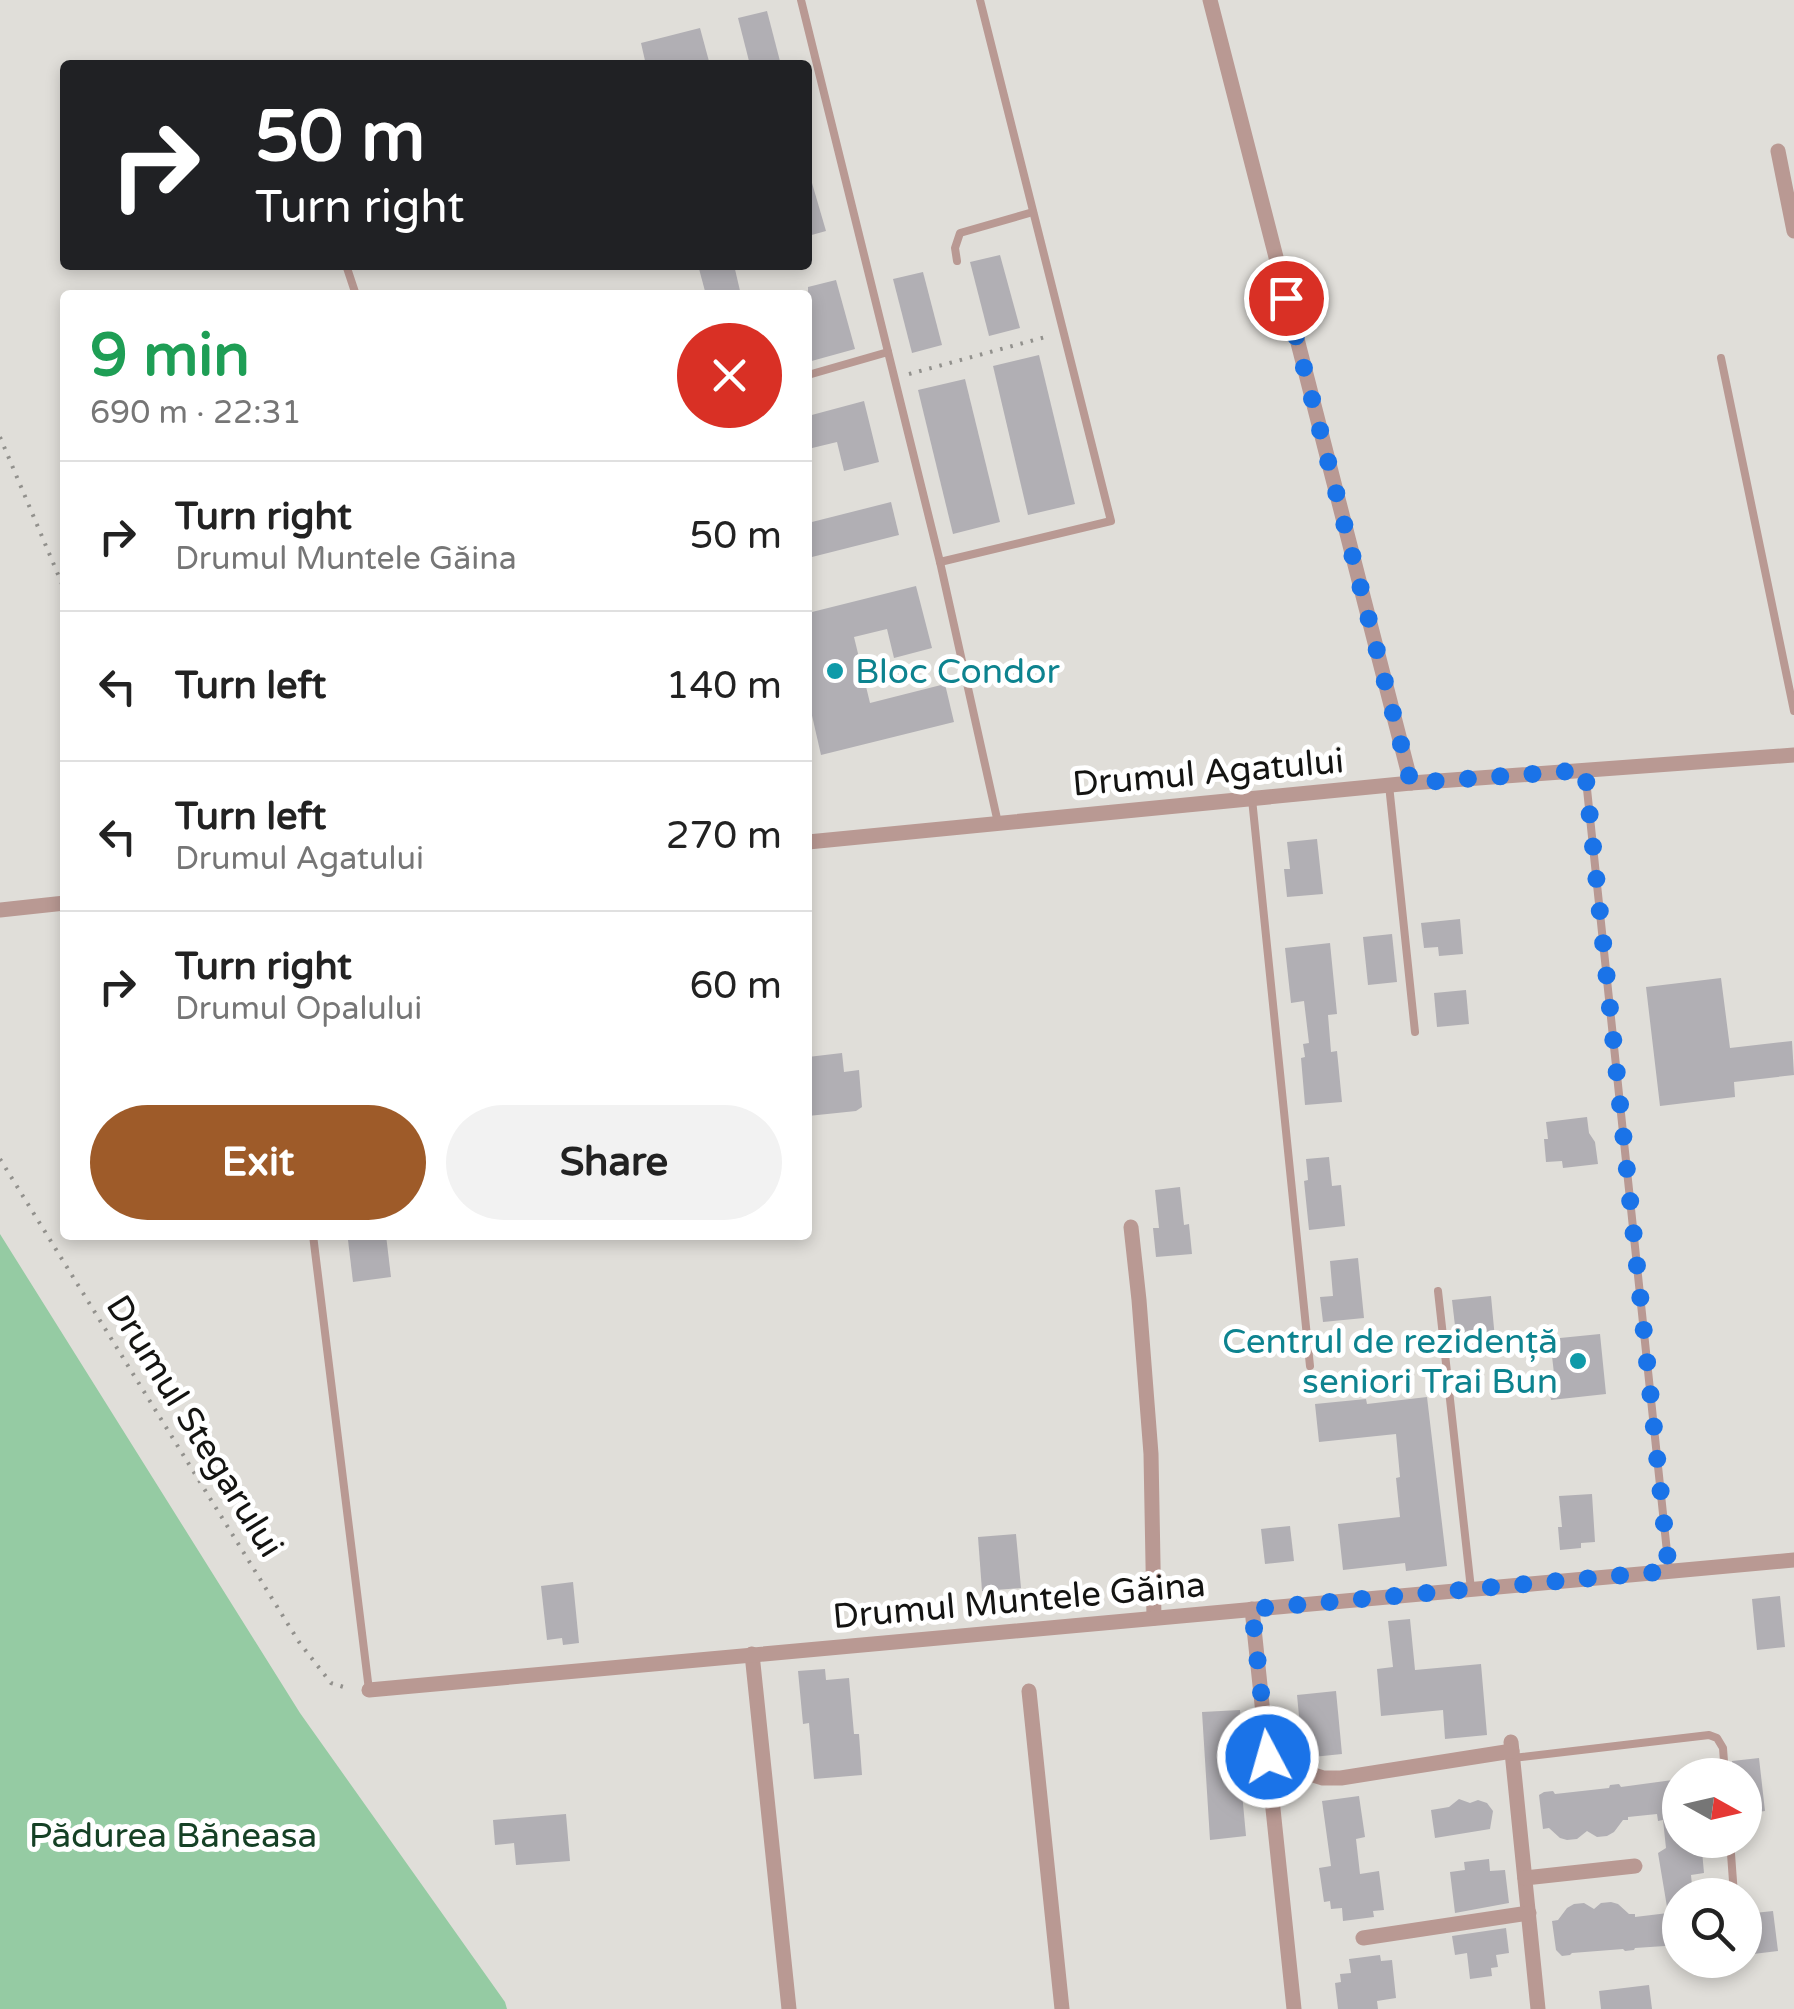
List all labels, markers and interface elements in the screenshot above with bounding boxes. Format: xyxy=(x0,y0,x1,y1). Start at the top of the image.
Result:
text: 50 m xyxy=(255,96,425,180)
icon: right xyxy=(90,100,220,230)
text: Turn right xyxy=(255,181,464,235)
pin xyxy=(1244,256,1329,341)
icon: arrive xyxy=(1259,271,1314,326)
text: 9 min xyxy=(90,320,250,392)
button: close xyxy=(677,323,782,428)
text: 690 m · 22:31 xyxy=(90,394,302,432)
text: Turn right xyxy=(175,494,352,540)
icon: right xyxy=(90,509,145,564)
text: 50 m xyxy=(690,513,782,559)
text: Drumul Muntele Găina xyxy=(175,540,517,578)
place label: Bloc Condor xyxy=(855,651,1060,693)
icon: left xyxy=(90,659,145,714)
marker: Bloc Condor xyxy=(824,660,846,682)
text: Turn left xyxy=(175,663,326,709)
text: 140 m xyxy=(666,663,782,709)
street label: Drumul Agatului xyxy=(1071,740,1346,806)
text: Turn left xyxy=(175,794,326,840)
icon: left xyxy=(90,809,145,864)
text: 270 m xyxy=(666,813,782,859)
text: Drumul Agatului xyxy=(175,840,424,878)
text: Turn right xyxy=(175,944,352,990)
icon: right xyxy=(90,959,145,1014)
text: 60 m xyxy=(690,963,782,1009)
text: Drumul Opalului xyxy=(175,990,422,1028)
button: Exit xyxy=(90,1105,426,1220)
button: Share xyxy=(446,1105,782,1220)
street label: Drumul Stegarului xyxy=(97,1288,292,1565)
place label: Centrul de rezidență seniori Trai Bun xyxy=(1222,1321,1558,1403)
marker: Centrul de rezidență seniori Trai Bun xyxy=(1567,1350,1589,1372)
street label: Drumul Muntele Găina xyxy=(831,1564,1207,1638)
position arrow xyxy=(1216,1705,1320,1809)
north arrow xyxy=(1662,1758,1762,1858)
map controls xyxy=(1662,1758,1762,1978)
park label: Pădurea Băneasa xyxy=(29,1815,317,1857)
button: search xyxy=(1662,1878,1762,1978)

